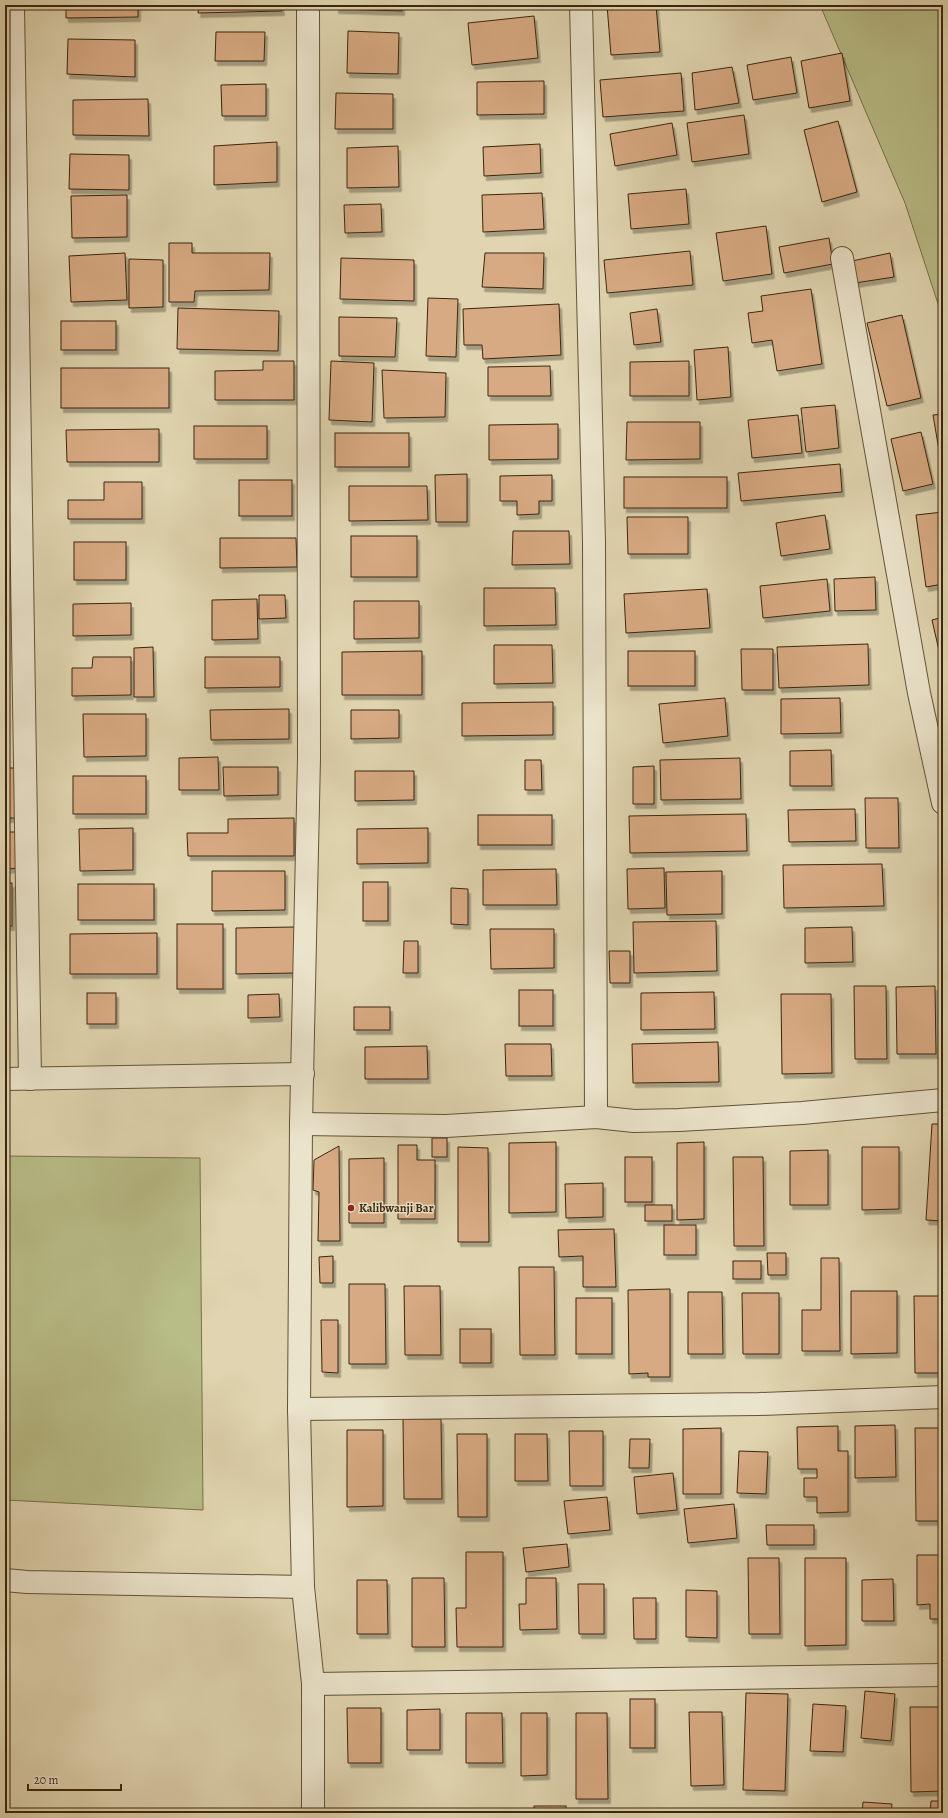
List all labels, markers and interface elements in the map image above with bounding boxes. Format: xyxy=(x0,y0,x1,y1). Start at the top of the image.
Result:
place label: Kalibwanji Bar xyxy=(359,1200,434,1216)
marker: Kalibwanji Bar xyxy=(346,1203,356,1213)
scale bar xyxy=(28,1766,121,1792)
text: 20 m xyxy=(34,1772,58,1788)

